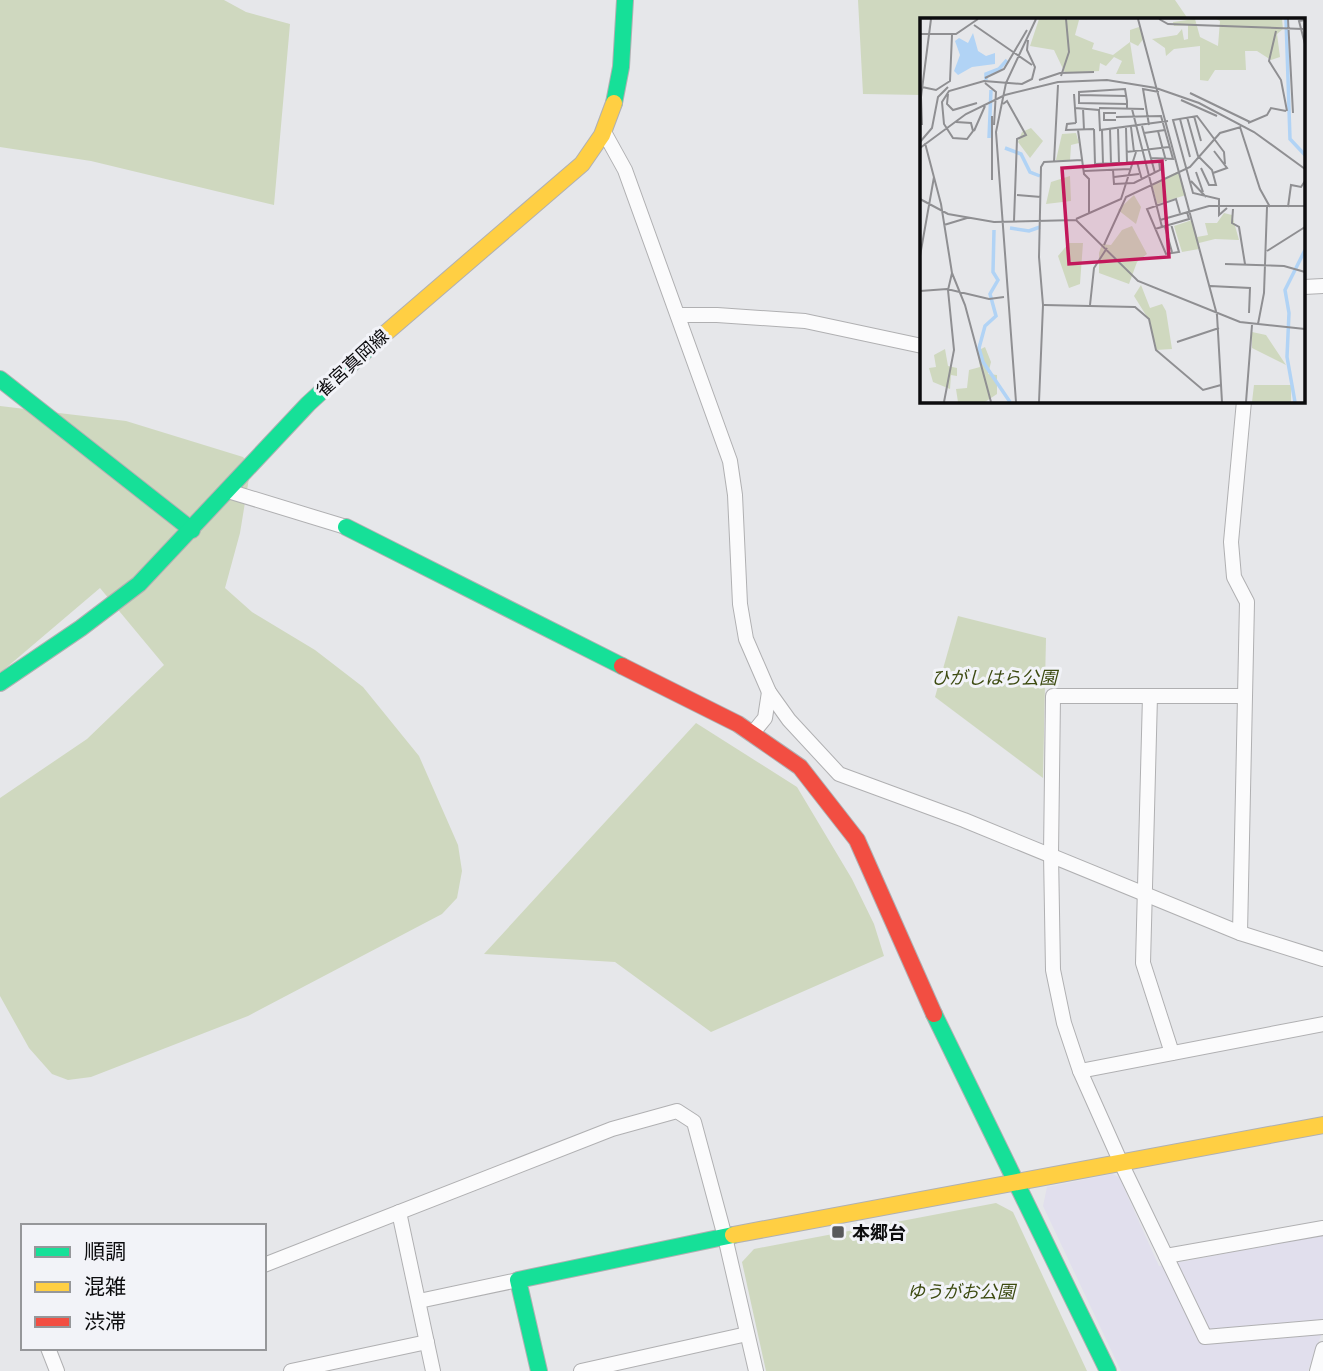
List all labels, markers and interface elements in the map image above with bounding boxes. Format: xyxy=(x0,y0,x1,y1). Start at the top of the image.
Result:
inset map xyxy=(920,18,1306,402)
street label: 雀宮真岡線 xyxy=(311,324,393,402)
park label: ひがしはら公園 xyxy=(931,666,1060,689)
place label: 本郷台 xyxy=(852,1221,906,1244)
legend xyxy=(21,1224,266,1350)
marker: 本郷台 xyxy=(830,1224,846,1240)
text: 順調 xyxy=(84,1238,126,1265)
text: 混雑 xyxy=(84,1273,126,1300)
park label: ゆうがお公園 xyxy=(907,1280,1018,1303)
text: 渋滞 xyxy=(84,1308,126,1335)

